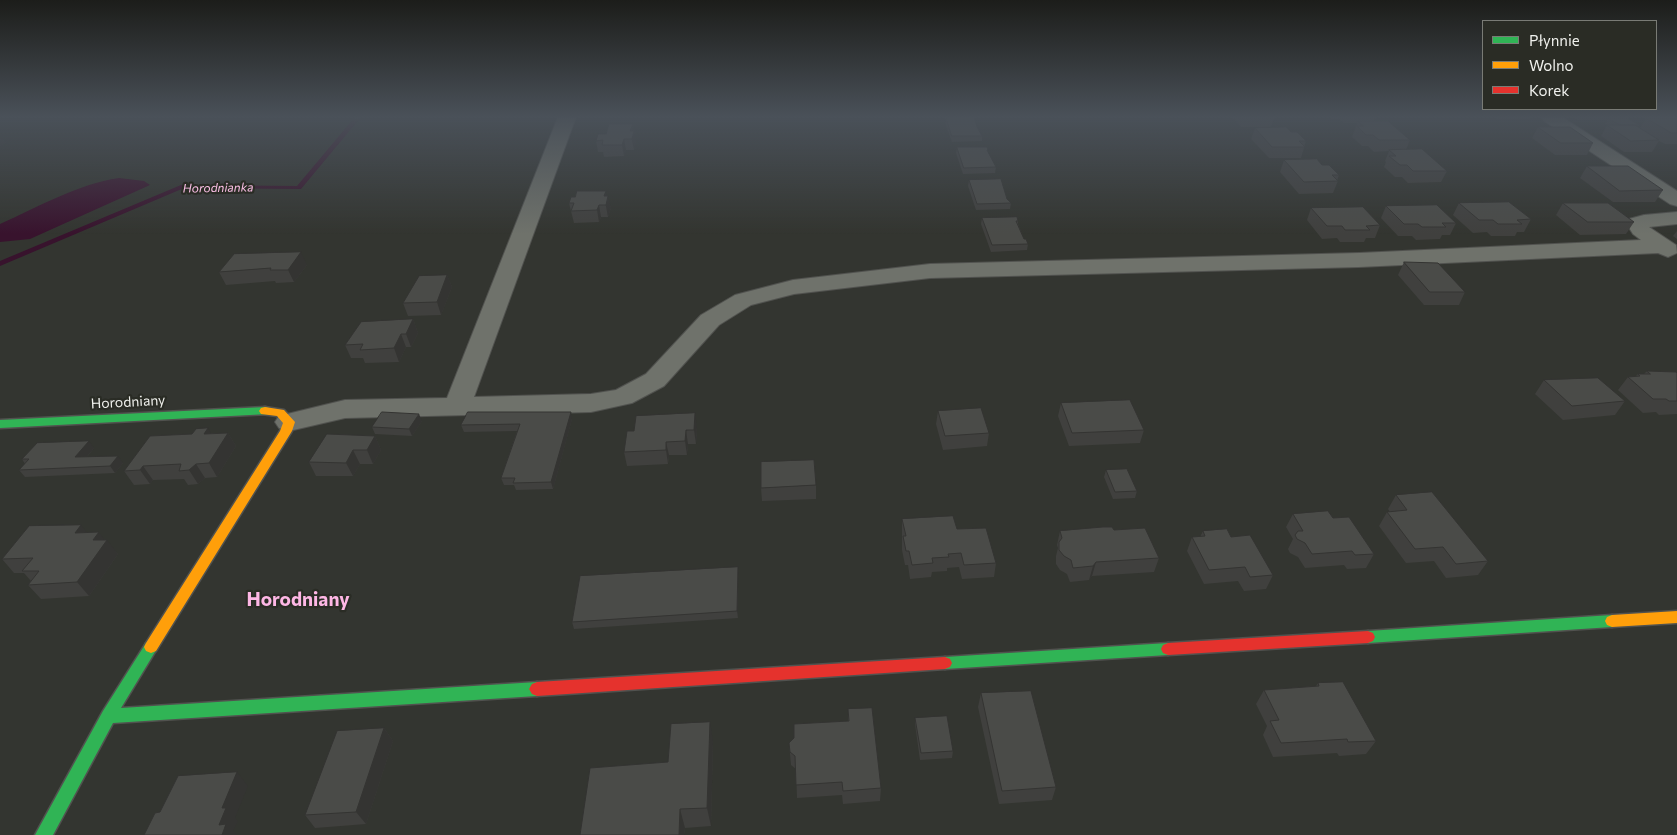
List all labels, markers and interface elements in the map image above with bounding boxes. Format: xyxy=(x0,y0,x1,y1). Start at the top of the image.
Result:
legend xyxy=(1482,20,1657,110)
text: Płynnie xyxy=(1529,31,1580,49)
text: Wolno xyxy=(1529,56,1574,74)
text: Korek xyxy=(1529,81,1569,99)
water label: Horodnianka xyxy=(183,180,253,196)
street label: Horodniany xyxy=(90,392,166,412)
district label: Horodniany xyxy=(246,589,350,611)

